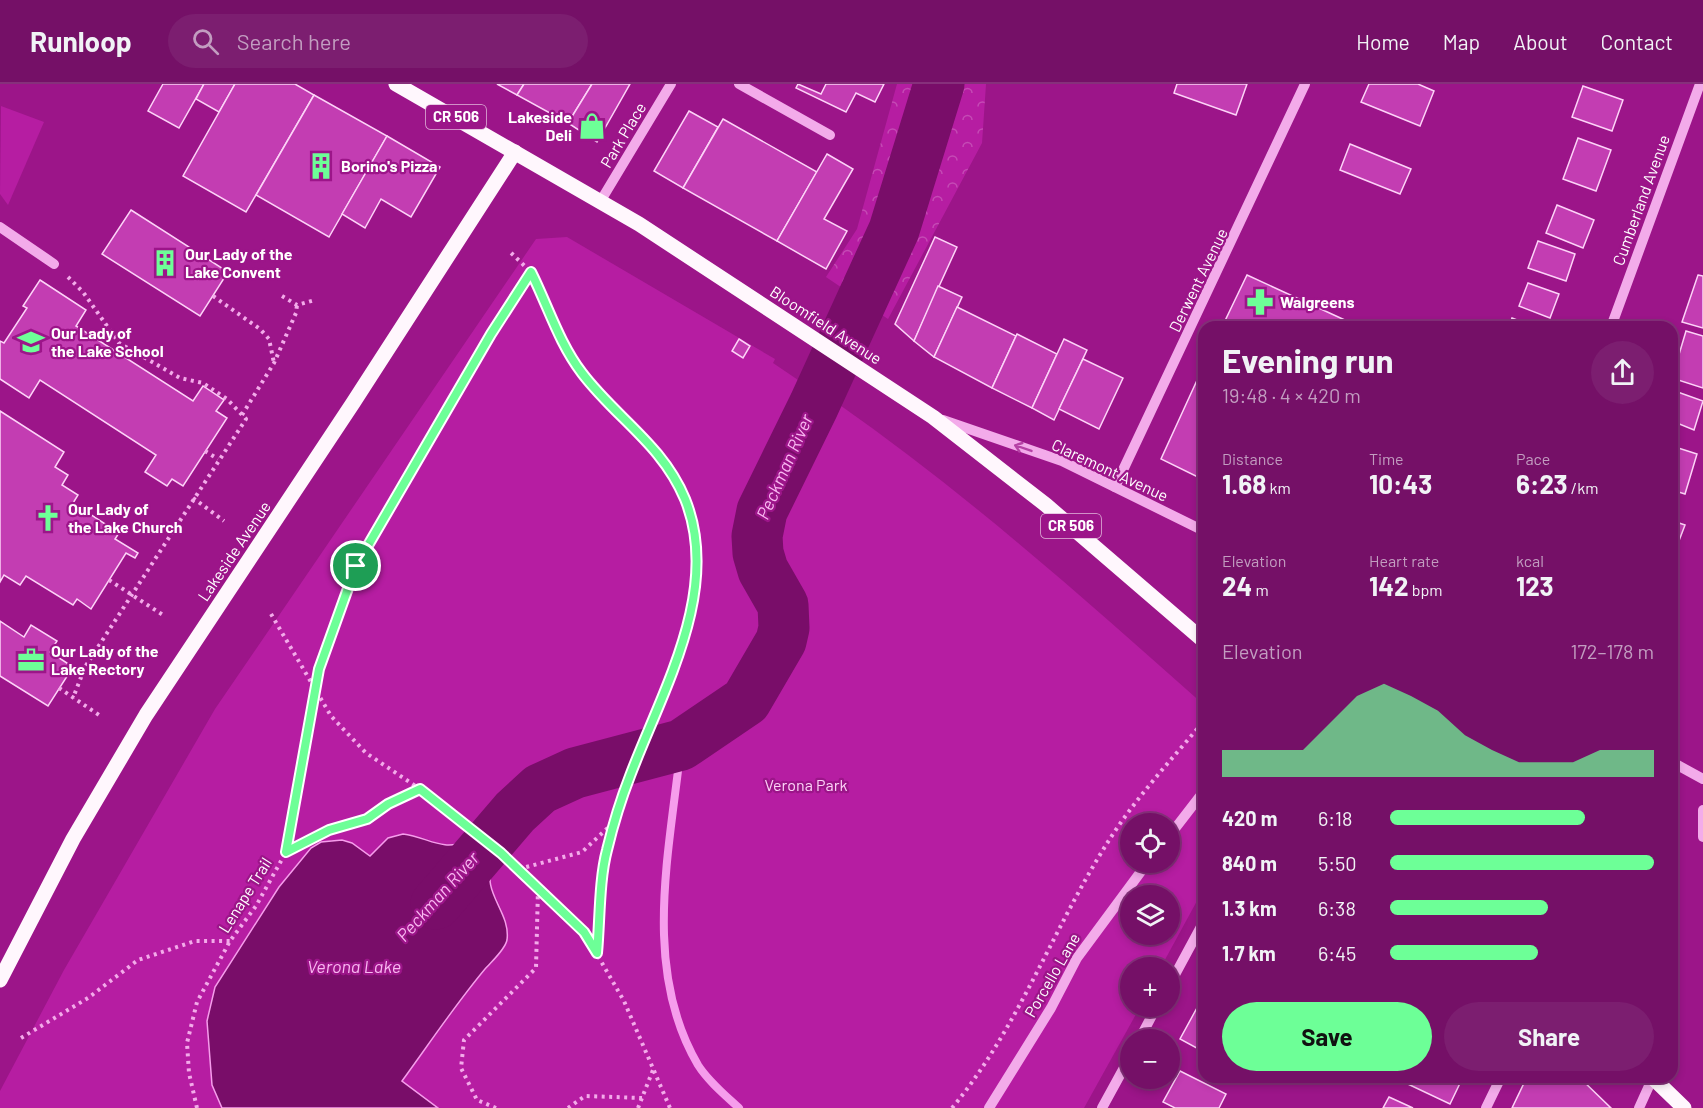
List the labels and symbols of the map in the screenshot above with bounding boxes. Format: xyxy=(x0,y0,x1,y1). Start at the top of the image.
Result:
street label: Park Place xyxy=(596,99,649,171)
road number: CR 506 xyxy=(426,105,486,129)
place label: Lakeside Deli xyxy=(508,107,572,144)
shop icon: Lakeside Deli xyxy=(577,111,607,141)
street label: Cumberland Avenue xyxy=(1608,132,1673,268)
building icon: Borino's Pizza xyxy=(306,151,336,181)
place label: Borino's Pizza xyxy=(341,156,438,175)
street label: Derwent Avenue xyxy=(1164,225,1231,335)
place label: Our Lady of the Lake Convent xyxy=(185,244,293,281)
building icon: Our Lady of the Lake Convent xyxy=(150,248,180,278)
street label: Bloomfield Avenue xyxy=(767,281,886,368)
pharmacy icon: Walgreens xyxy=(1245,287,1275,317)
place label: Walgreens xyxy=(1280,292,1355,311)
place label: Our Lady of the Lake School xyxy=(51,323,164,360)
school or university icon: Our Lady of the Lake School xyxy=(16,327,46,357)
water label: Peckman River xyxy=(751,410,817,523)
street label: Claremont Avenue xyxy=(1049,434,1171,505)
one-way arrow xyxy=(1014,441,1033,452)
street label: Lakeside Avenue xyxy=(193,497,274,604)
place label: Our Lady of the Lake Church xyxy=(68,499,183,536)
church icon: Our Lady of the Lake Church xyxy=(33,503,63,533)
road number: CR 506 xyxy=(1041,514,1101,538)
pin xyxy=(330,540,381,591)
place label: Our Lady of the Lake Rectory xyxy=(51,641,159,678)
office icon: Our Lady of the Lake Rectory xyxy=(16,645,46,675)
park label: Verona Park xyxy=(764,775,848,794)
water label: Peckman River xyxy=(391,847,484,946)
street label: Lenape Trail xyxy=(214,854,275,936)
street label: Porcello Lane xyxy=(1020,929,1083,1020)
water label: Verona Lake xyxy=(307,955,401,977)

